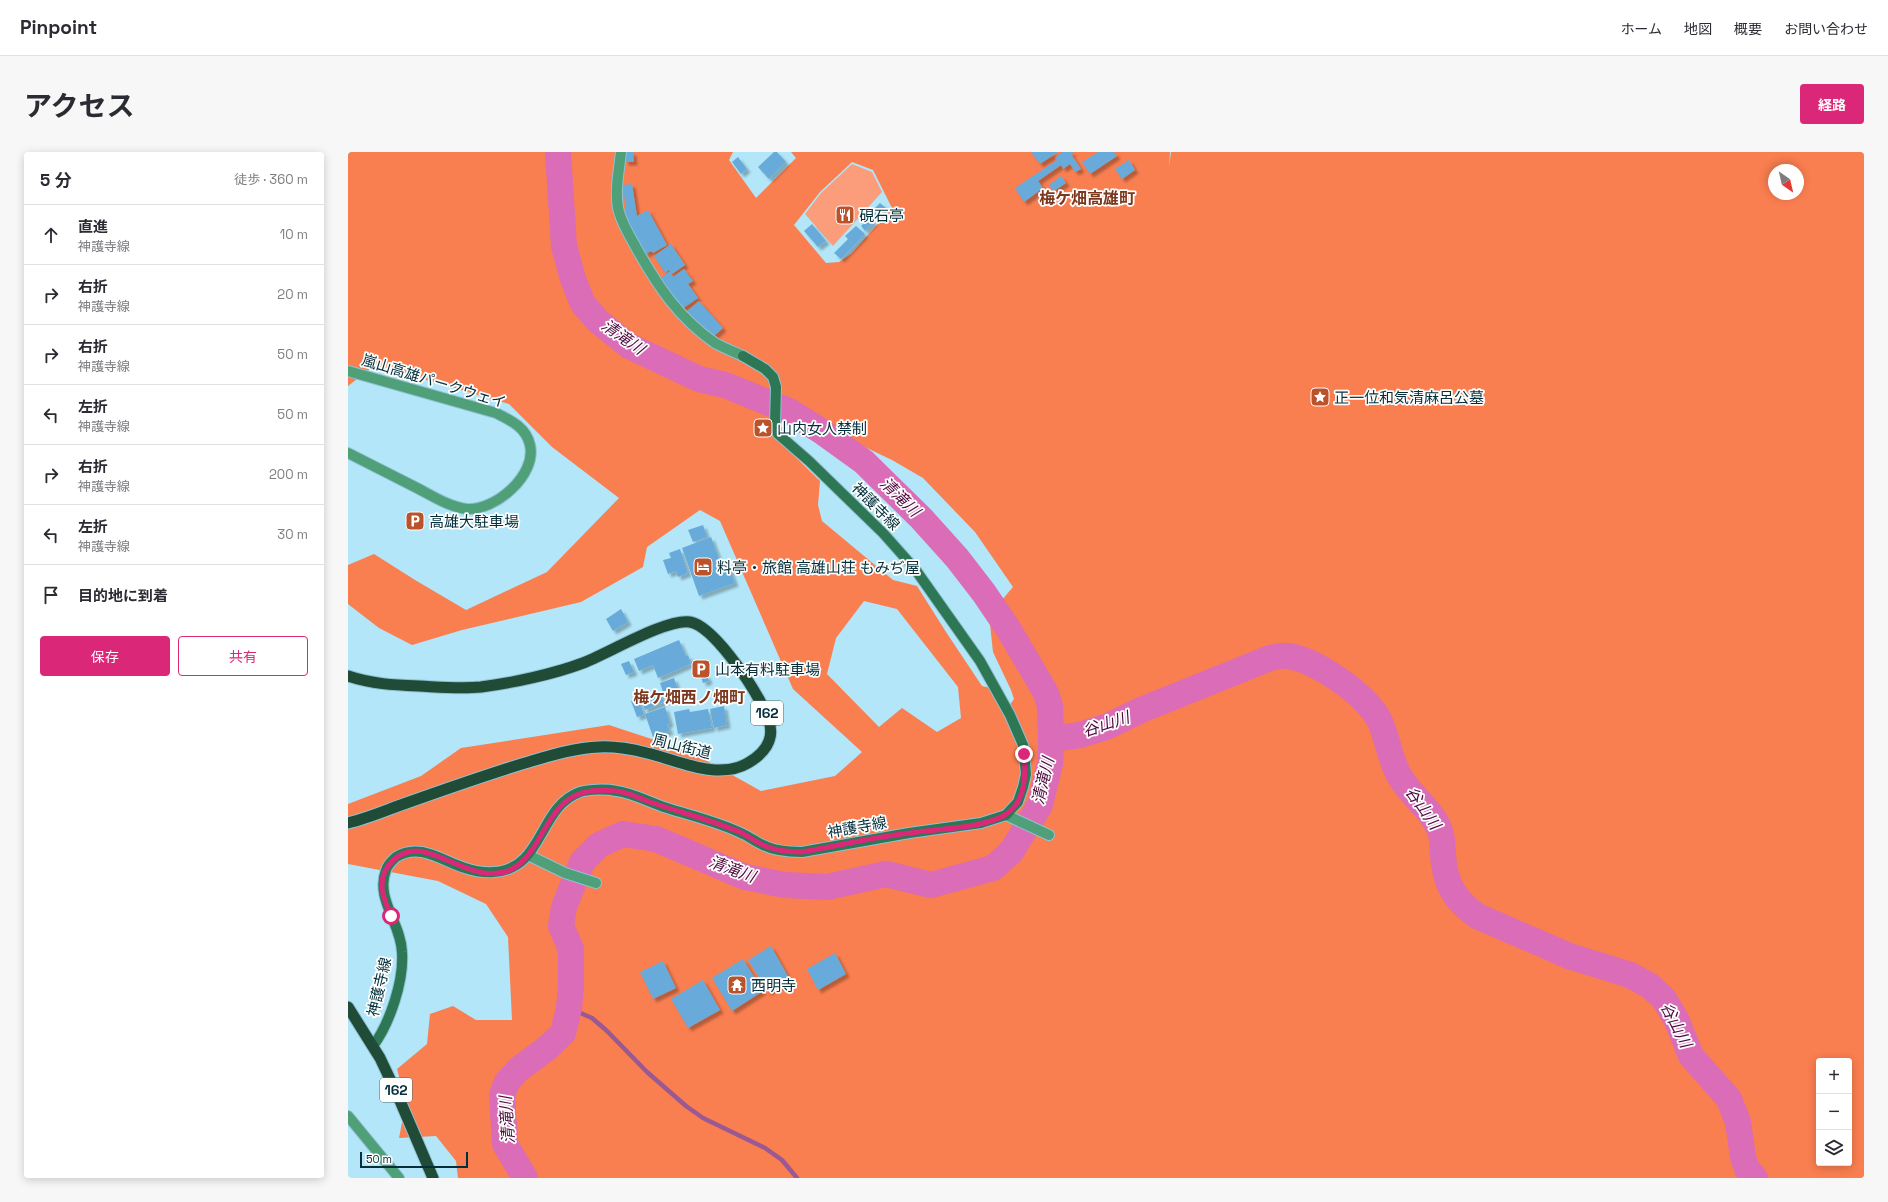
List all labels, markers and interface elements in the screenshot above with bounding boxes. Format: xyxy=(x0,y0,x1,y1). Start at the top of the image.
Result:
text: Pinpoint xyxy=(20,15,97,40)
text: ホーム xyxy=(1620,20,1662,38)
text: 地図 xyxy=(1684,20,1712,38)
text: 概要 xyxy=(1734,20,1762,38)
text: お問い合わせ xyxy=(1784,20,1868,38)
button: 経路 xyxy=(1800,84,1864,124)
text: アクセス xyxy=(24,88,135,124)
north arrow xyxy=(1768,164,1804,200)
text: 5 分 xyxy=(40,169,72,191)
text: 徒歩 · 360 m xyxy=(234,171,308,188)
district label: 梅ケ畑高雄町 xyxy=(1039,188,1135,209)
restaurant icon: 硯石亭 xyxy=(834,204,856,226)
place label: 硯石亭 xyxy=(859,206,904,225)
text: 直進 xyxy=(78,217,108,236)
icon: ahead xyxy=(40,224,62,246)
text: 10 m xyxy=(280,226,308,243)
text: 神護寺線 xyxy=(78,238,130,255)
text: 右折 xyxy=(78,277,108,296)
icon: right xyxy=(40,284,62,306)
text: 20 m xyxy=(277,286,308,303)
text: 神護寺線 xyxy=(78,298,130,315)
water label: 清滝川 xyxy=(597,315,650,361)
text: 右折 xyxy=(78,337,108,356)
icon: right xyxy=(40,344,62,366)
text: 50 m xyxy=(277,346,308,363)
street label: 嵐山高雄パークウェイ xyxy=(359,350,509,412)
text: 神護寺線 xyxy=(78,358,130,375)
place icon: 正一位和気清麻呂公墓 xyxy=(1309,386,1331,408)
place label: 正一位和気清麻呂公墓 xyxy=(1334,388,1484,407)
text: 左折 xyxy=(78,397,108,416)
icon: left xyxy=(40,404,62,426)
text: 50 m xyxy=(277,406,308,423)
place icon: 山内女人禁制 xyxy=(752,417,774,439)
text: 神護寺線 xyxy=(78,418,130,435)
place label: 山内女人禁制 xyxy=(777,419,867,438)
text: 右折 xyxy=(78,457,108,476)
icon: right xyxy=(40,464,62,486)
text: 200 m xyxy=(269,466,308,483)
water label: 清滝川 xyxy=(875,473,926,523)
text: 神護寺線 xyxy=(78,478,130,495)
street label: 神護寺線 xyxy=(848,478,904,534)
parking icon: 高雄大駐車場 xyxy=(404,510,426,532)
place label: 高雄大駐車場 xyxy=(429,512,519,531)
text: 左折 xyxy=(78,517,108,536)
icon: left xyxy=(40,524,62,546)
text: 30 m xyxy=(277,526,308,543)
text: 神護寺線 xyxy=(78,538,130,555)
hotel icon: 料亭・旅館 高雄山荘 もみぢ屋 xyxy=(692,556,714,578)
place label: 料亭・旅館 高雄山荘 もみぢ屋 xyxy=(717,558,920,577)
icon: arrive xyxy=(40,584,62,606)
text: 目的地に到着 xyxy=(78,586,168,605)
button: 保存 xyxy=(40,636,170,676)
button: 共有 xyxy=(178,636,308,676)
parking icon: 山本有料駐車場 xyxy=(690,658,712,680)
place label: 山本有料駐車場 xyxy=(715,660,820,679)
district label: 梅ケ畑西ノ畑町 xyxy=(633,687,745,708)
road number: 162 xyxy=(751,701,783,725)
water label: 谷山川 xyxy=(1080,706,1134,741)
street label: 周山街道 xyxy=(651,730,713,762)
route end xyxy=(1015,745,1033,763)
water label: 清滝川 xyxy=(1027,753,1059,807)
water label: 谷山川 xyxy=(1401,782,1447,835)
street label: 神護寺線 xyxy=(826,812,888,842)
water label: 清滝川 xyxy=(706,851,760,888)
route start xyxy=(382,907,400,925)
street label: 神護寺線 xyxy=(363,956,395,1018)
temple icon: 西明寺 xyxy=(726,974,748,996)
place label: 西明寺 xyxy=(751,976,796,995)
water label: 谷山川 xyxy=(1656,999,1697,1053)
map controls xyxy=(1816,1058,1852,1166)
button: + xyxy=(1816,1058,1852,1094)
road number: 162 xyxy=(380,1078,412,1102)
water label: 清滝川 xyxy=(495,1093,519,1145)
button: − xyxy=(1816,1094,1852,1130)
button: layers xyxy=(1816,1130,1852,1166)
scale bar xyxy=(360,1150,468,1169)
text: 50 m xyxy=(366,1152,392,1166)

